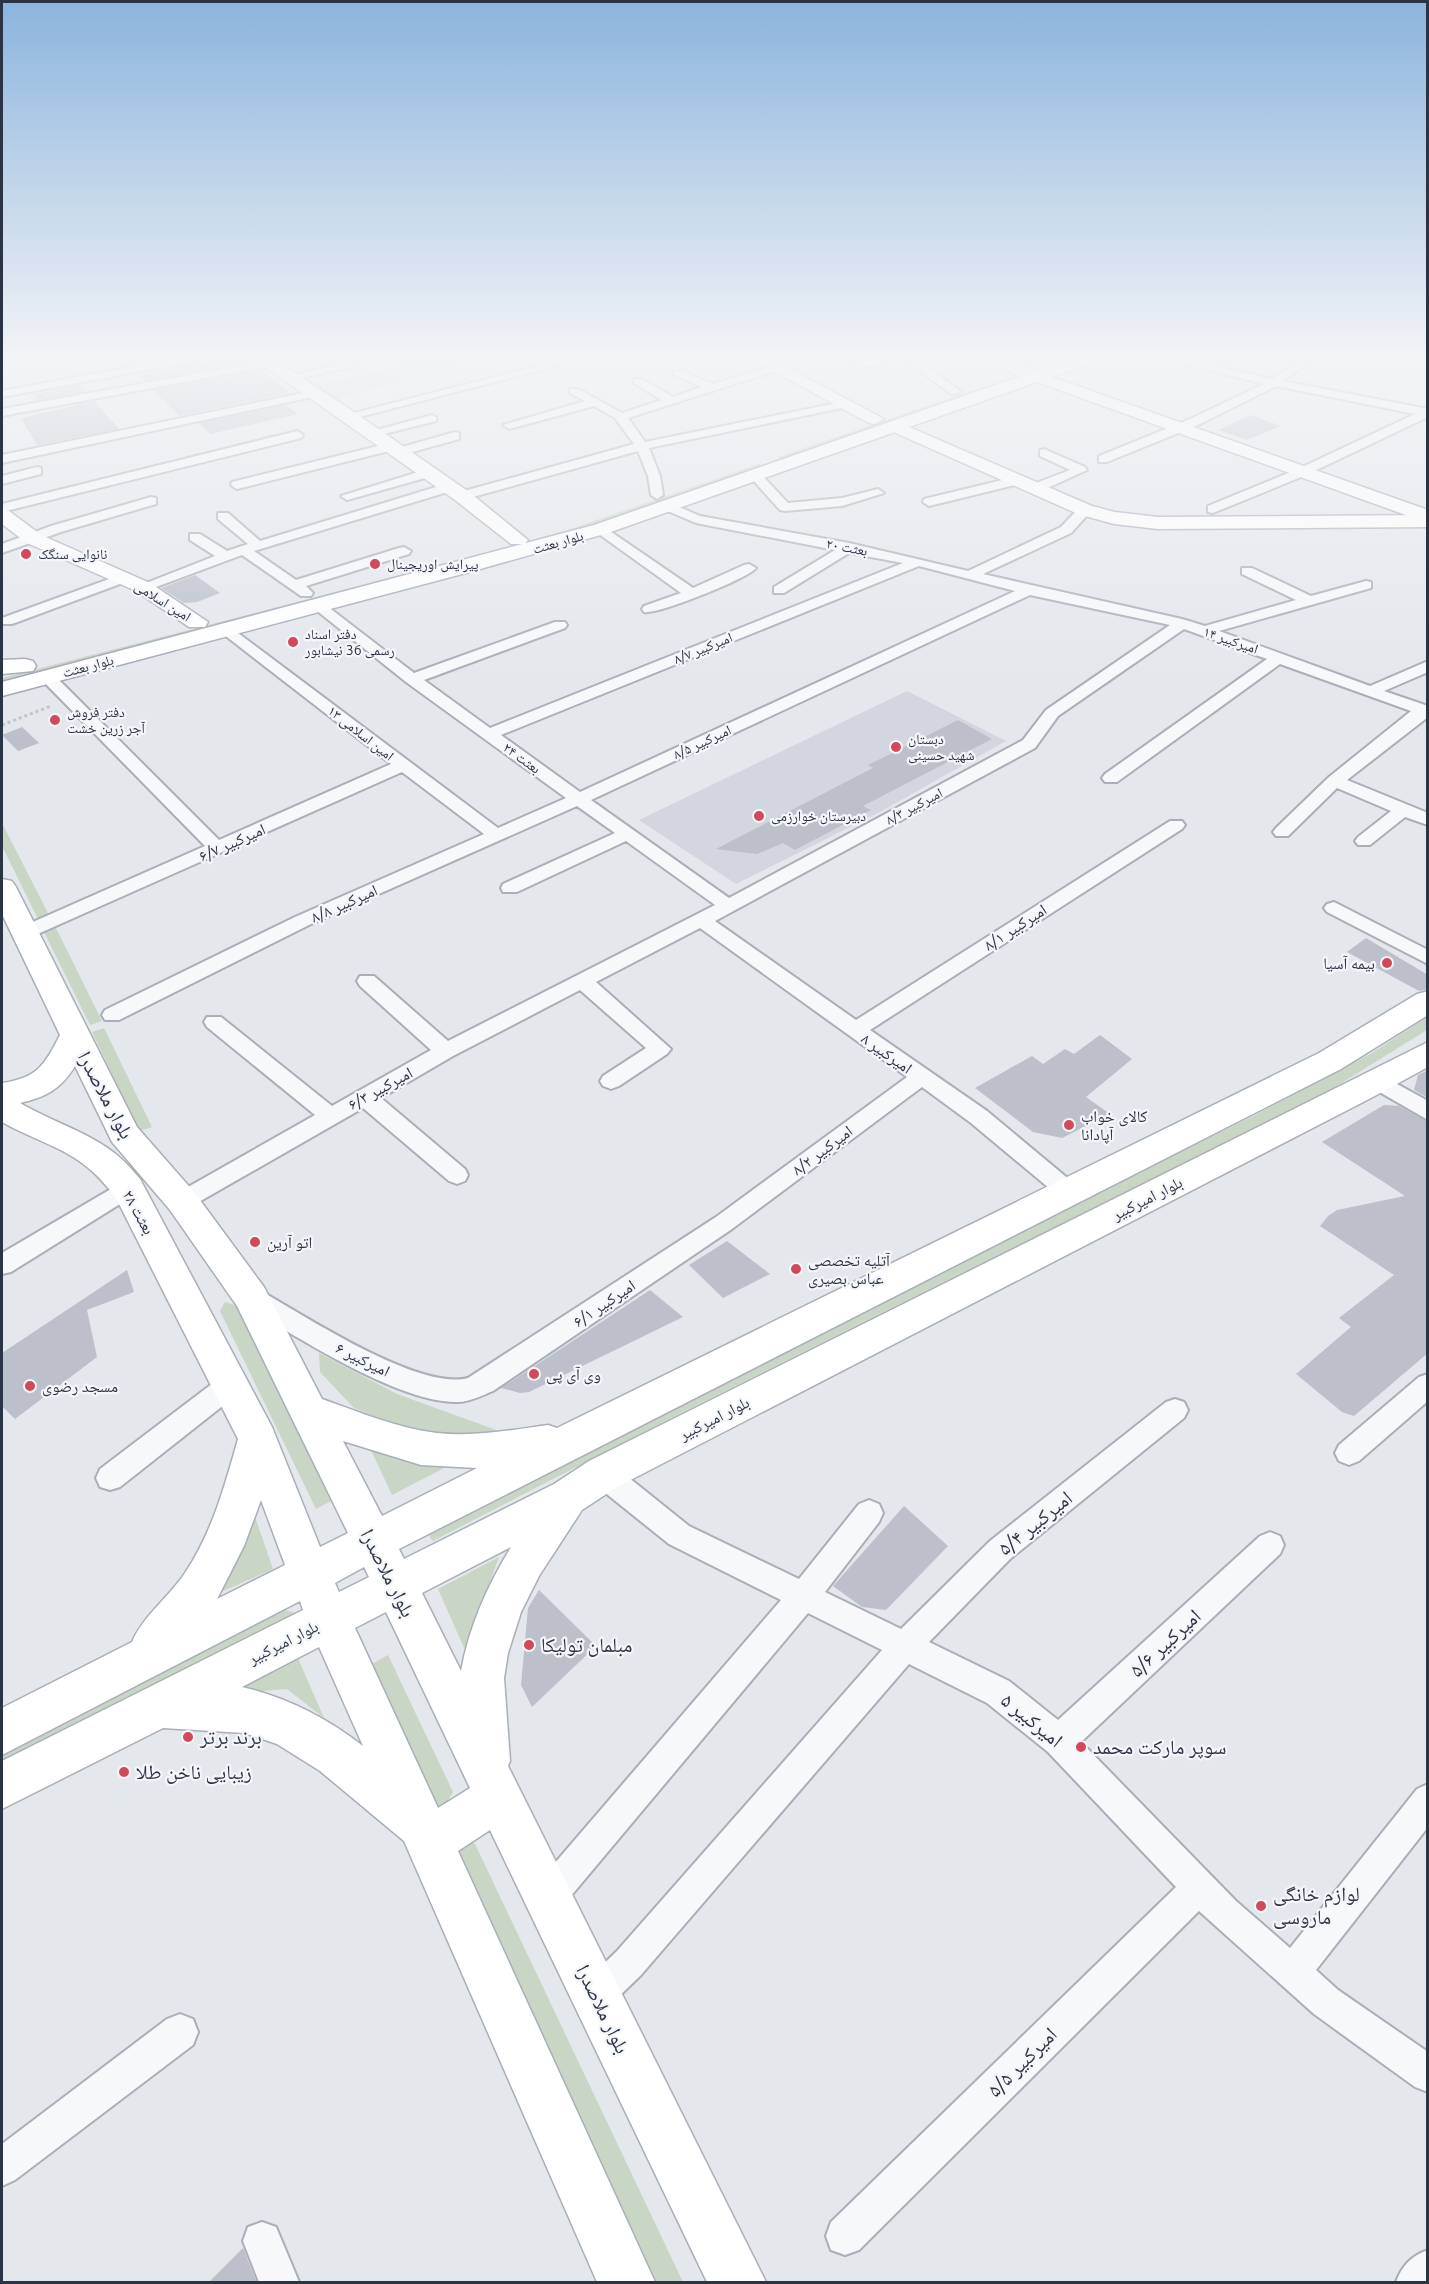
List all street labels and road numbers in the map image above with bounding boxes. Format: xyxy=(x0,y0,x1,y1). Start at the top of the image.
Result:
street label: بلوار بعثت xyxy=(531,527,586,558)
street label: بعثت ۲۰ xyxy=(825,535,869,559)
street label: امین اسلامی xyxy=(131,577,194,625)
street label: امیرکبیر ۱۴ xyxy=(1201,623,1260,658)
street label: امیرکبیر ۸/۷ xyxy=(671,629,735,668)
street label: بلوار بعثت xyxy=(61,652,116,681)
street label: امین اسلامی ۱۳ xyxy=(324,702,397,764)
street label: امیرکبیر ۸/۵ xyxy=(671,722,734,763)
street label: بعثت ۲۴ xyxy=(500,739,544,777)
street label: امیرکبیر ۸/۳ xyxy=(883,784,946,828)
street label: امیرکبیر ۶/۷ xyxy=(196,819,268,866)
street label: امیرکبیر ۸/۸ xyxy=(308,880,380,927)
street label: امیرکبیر ۸/۱ xyxy=(980,900,1050,955)
street label: امیرکبیر ۸ xyxy=(858,1029,916,1078)
street label: بلوار ملاصدرا xyxy=(73,1047,139,1143)
street label: امیرکبیر ۶/۳ xyxy=(345,1063,416,1114)
street label: امیرکبیر ۸/۲ xyxy=(788,1122,856,1179)
street label: بلوار امیرکبیر xyxy=(1108,1173,1186,1225)
street label: بعثت ۲۸ xyxy=(119,1187,158,1238)
street label: امیرکبیر ۶/۱ xyxy=(570,1276,639,1331)
street label: امیرکبیر ۶ xyxy=(333,1338,393,1381)
street label: بلوار امیرکبیر xyxy=(675,1393,753,1445)
street label: امیرکبیر ۵/۴ xyxy=(993,1486,1077,1560)
street label: بلوار ملاصدرا xyxy=(356,1525,420,1621)
street label: امیرکبیر ۵/۶ xyxy=(1124,1604,1205,1682)
street label: بلوار امیرکبیر xyxy=(244,1617,322,1669)
street label: امیرکبیر ۵ xyxy=(997,1688,1068,1752)
street label: بلوار ملاصدرا xyxy=(572,1961,635,2057)
street label: امیرکبیر ۵/۵ xyxy=(982,2022,1062,2102)

